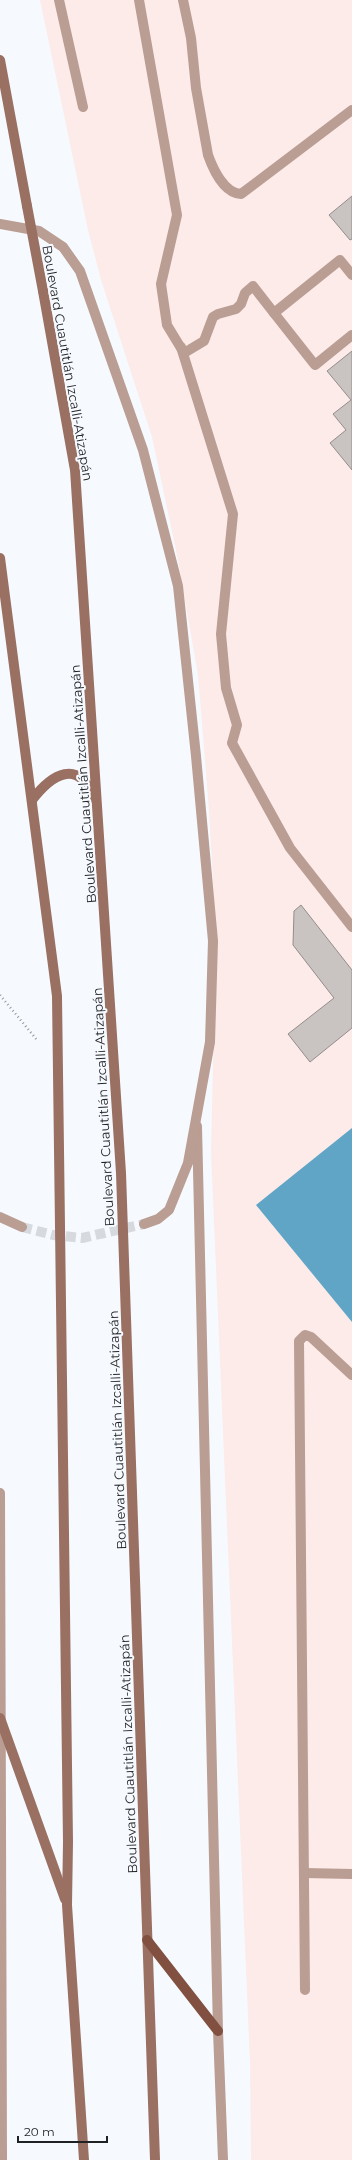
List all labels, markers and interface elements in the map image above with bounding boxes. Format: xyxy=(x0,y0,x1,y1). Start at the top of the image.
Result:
street label: Boulevard Cuautitlán Izcalli-Atizapán xyxy=(39,244,97,482)
street label: Boulevard Cuautitlán Izcalli-Atizapán xyxy=(67,664,99,904)
street label: Boulevard Cuautitlán Izcalli-Atizapán xyxy=(89,987,117,1227)
street label: Boulevard Cuautitlán Izcalli-Atizapán xyxy=(105,1310,129,1550)
street label: Boulevard Cuautitlán Izcalli-Atizapán xyxy=(116,1634,140,1874)
scale bar xyxy=(18,2118,107,2144)
text: 20 m xyxy=(24,2124,55,2139)

